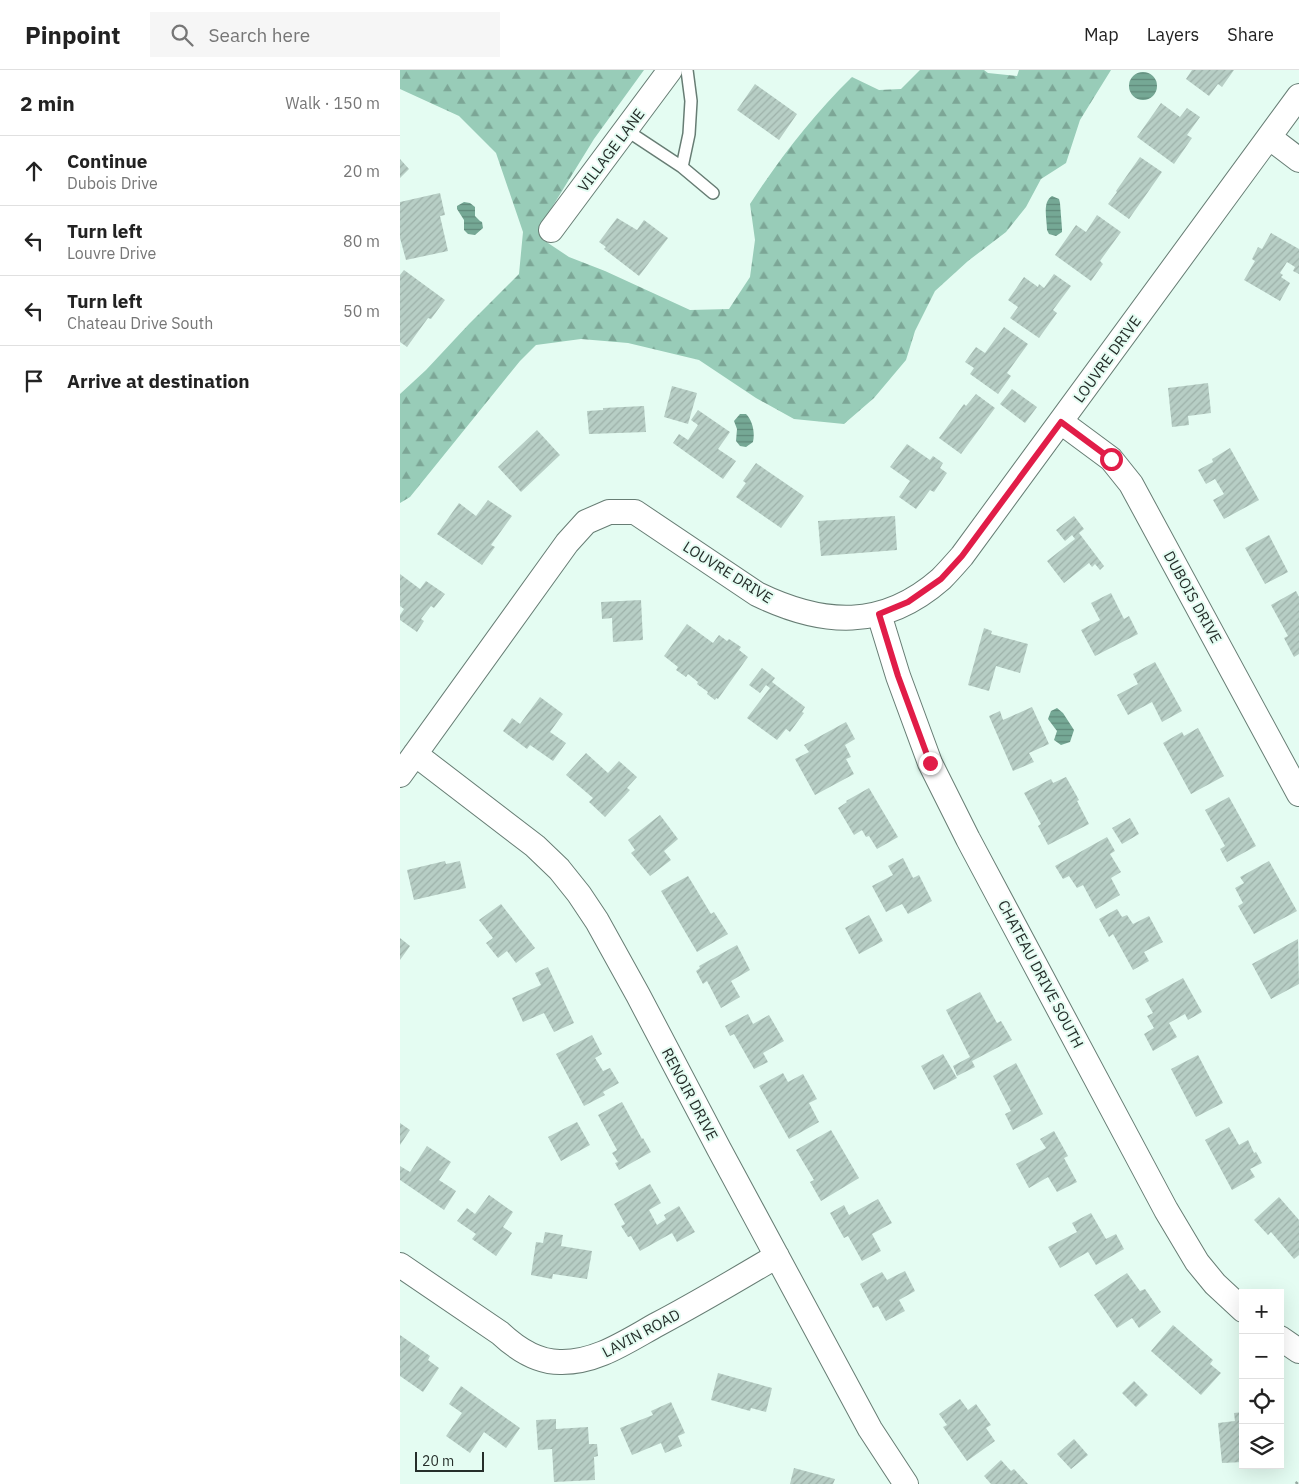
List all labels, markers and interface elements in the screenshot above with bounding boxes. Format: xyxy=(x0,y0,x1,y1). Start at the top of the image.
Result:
search box xyxy=(150,12,500,57)
text: Pinpoint xyxy=(25,19,120,51)
icon: search xyxy=(168,21,196,49)
text: Search here xyxy=(208,23,310,47)
text: Map xyxy=(1084,23,1119,46)
text: Layers xyxy=(1147,23,1199,46)
text: Share xyxy=(1227,23,1274,46)
text: 2 min xyxy=(20,89,75,117)
text: Walk · 150 m xyxy=(285,93,380,113)
street label: VILLAGE LANE xyxy=(574,105,648,195)
text: Continue xyxy=(67,149,147,173)
icon: ahead xyxy=(20,157,48,185)
text: 20 m xyxy=(343,161,380,181)
text: Dubois Drive xyxy=(67,173,158,193)
text: Turn left xyxy=(67,219,143,243)
icon: left xyxy=(20,227,48,255)
text: 80 m xyxy=(343,231,380,251)
text: Louvre Drive xyxy=(67,243,156,263)
text: Turn left xyxy=(67,289,143,313)
icon: left xyxy=(20,297,48,325)
text: 50 m xyxy=(343,301,380,321)
street label: LOUVRE DRIVE xyxy=(1069,312,1145,406)
text: Chateau Drive South xyxy=(67,313,213,333)
icon: arrive xyxy=(20,367,48,395)
text: Arrive at destination xyxy=(67,369,250,393)
route start xyxy=(1100,448,1123,471)
street label: LOUVRE DRIVE xyxy=(680,537,776,607)
street label: DUBOIS DRIVE xyxy=(1160,548,1226,646)
route end xyxy=(919,752,942,775)
street label: CHATEAU DRIVE SOUTH xyxy=(994,897,1088,1051)
street label: RENOIR DRIVE xyxy=(658,1044,722,1144)
map controls xyxy=(1239,1289,1284,1469)
button: + xyxy=(1239,1289,1284,1334)
street label: LAVIN ROAD xyxy=(599,1305,683,1361)
button: − xyxy=(1239,1334,1284,1379)
button: locate xyxy=(1239,1379,1284,1424)
button: layers xyxy=(1239,1424,1284,1469)
scale bar xyxy=(415,1449,484,1472)
text: 20 m xyxy=(422,1452,454,1470)

